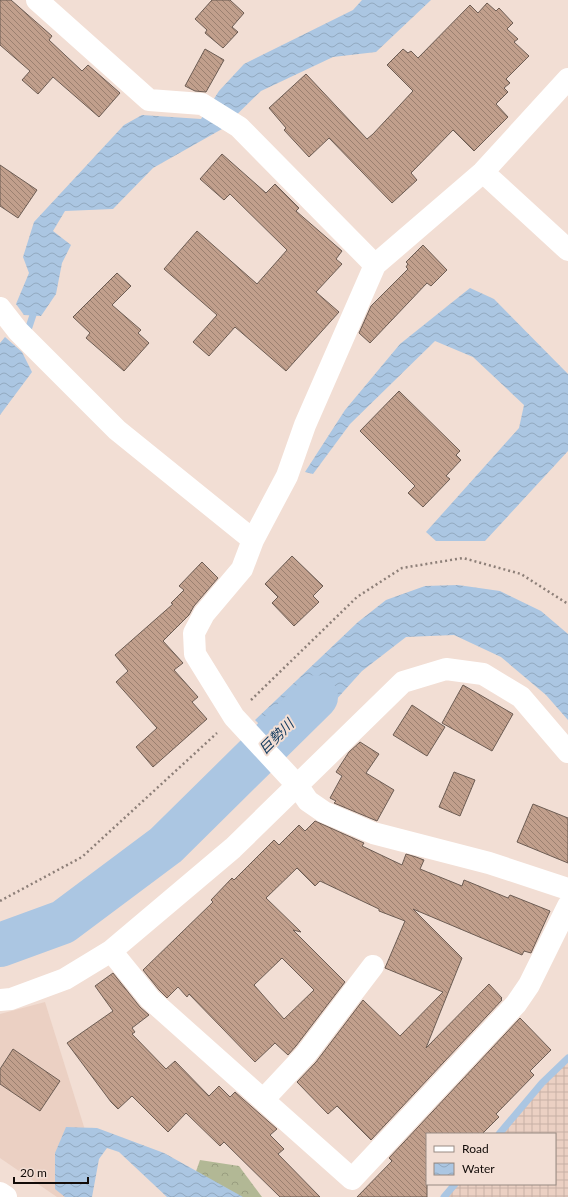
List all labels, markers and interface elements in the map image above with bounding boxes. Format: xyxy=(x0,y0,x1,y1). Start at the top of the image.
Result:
water label: 巨勢川 xyxy=(255,714,298,757)
legend xyxy=(426,1133,556,1185)
text: Road xyxy=(462,1141,489,1156)
scale bar xyxy=(14,1159,88,1185)
text: Water xyxy=(462,1161,495,1176)
text: 20 m xyxy=(20,1165,47,1180)

